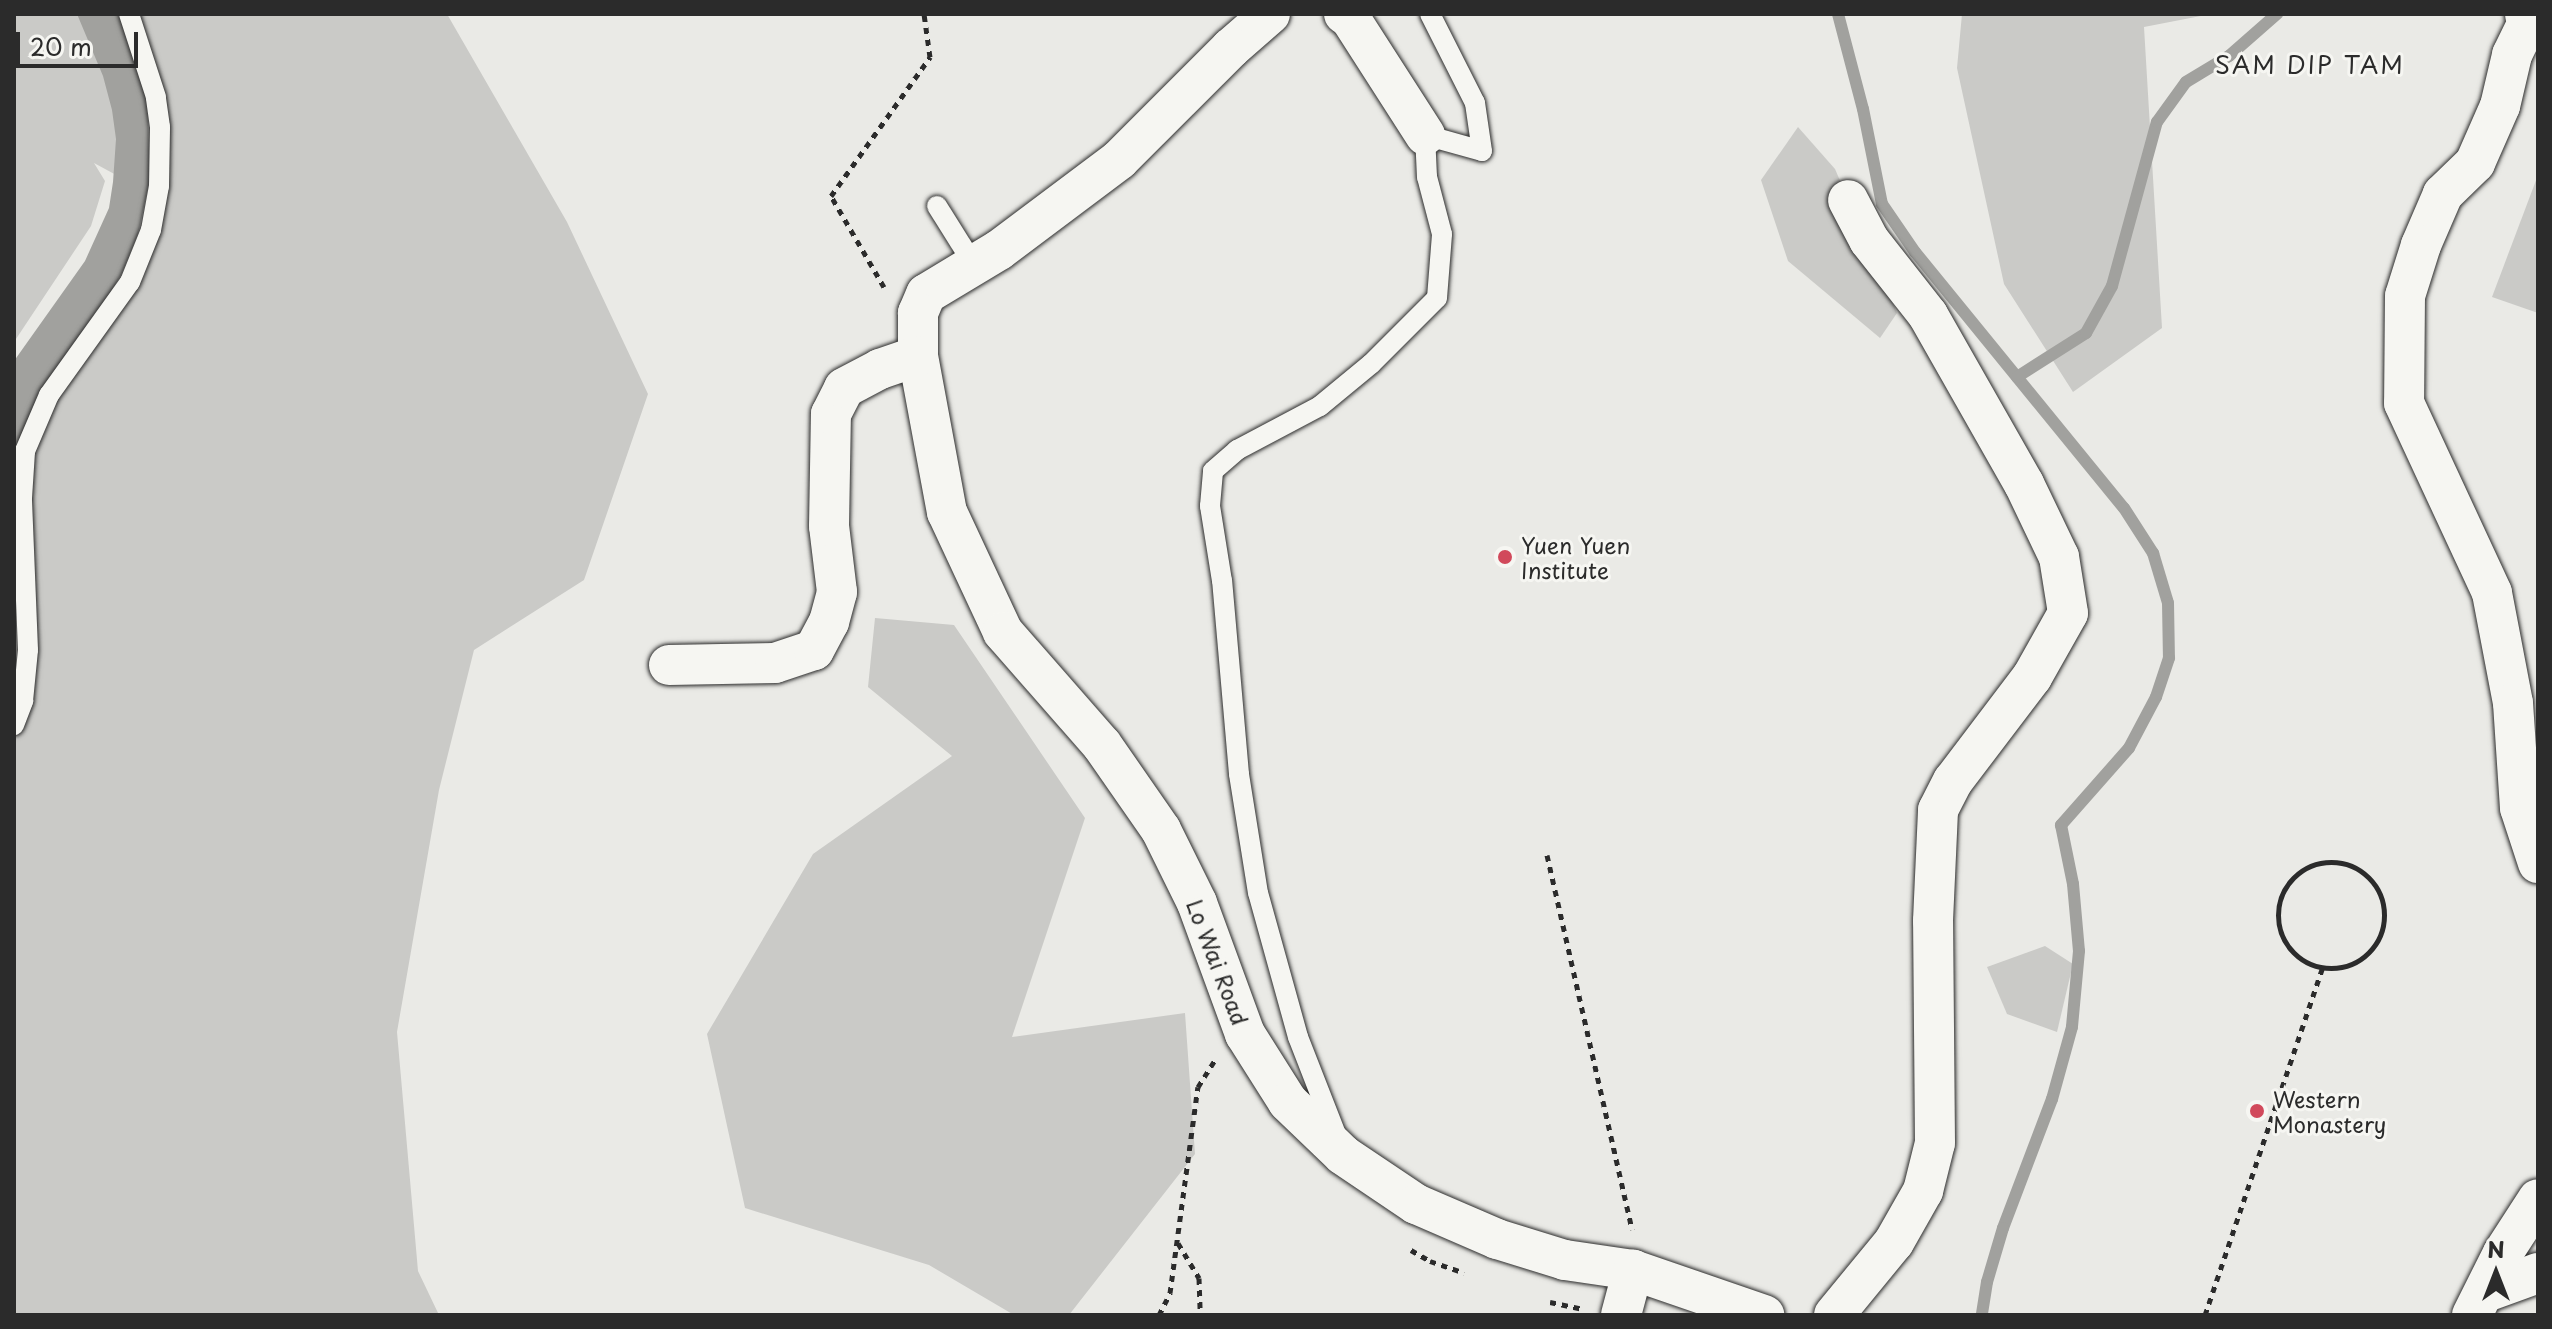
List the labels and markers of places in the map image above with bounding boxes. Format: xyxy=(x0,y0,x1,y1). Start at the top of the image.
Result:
place label: Yuen Yuen Institute xyxy=(1521,531,1632,582)
marker: Yuen Yuen Institute xyxy=(1496,548,1514,566)
place label: Western Monastery xyxy=(2273,1085,2386,1136)
marker: Western Monastery xyxy=(2248,1102,2266,1120)

